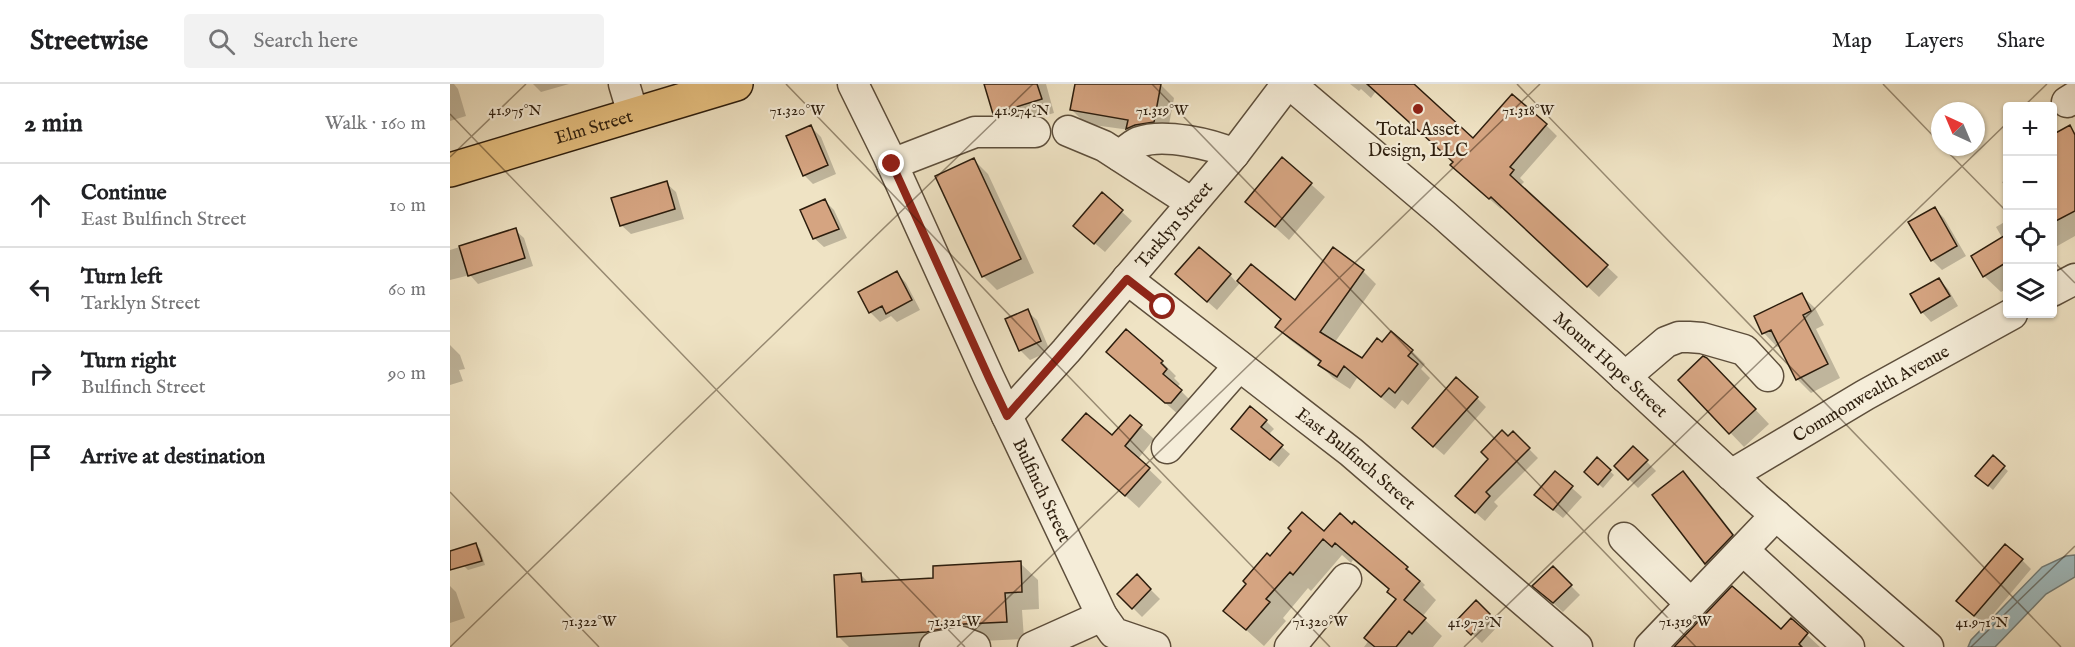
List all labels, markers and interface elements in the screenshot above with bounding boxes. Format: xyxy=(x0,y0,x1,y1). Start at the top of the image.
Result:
search box xyxy=(184,14,604,68)
text: Streetwise xyxy=(30,24,148,59)
icon: search xyxy=(205,25,238,58)
text: Search here xyxy=(253,27,358,55)
text: Map xyxy=(1832,28,1872,55)
text: Layers xyxy=(1905,28,1964,55)
text: Share xyxy=(1997,28,2045,55)
text: 41.975°N xyxy=(489,101,541,120)
text: 71.320°W xyxy=(770,101,825,120)
text: 41.974°N xyxy=(995,101,1049,120)
text: 71.319°W xyxy=(1136,101,1189,120)
text: 71.318°W xyxy=(1502,101,1555,120)
marker: Total Asset Design, LLC xyxy=(1411,102,1425,116)
north arrow xyxy=(1931,102,1985,156)
map controls xyxy=(2003,102,2057,318)
button: + xyxy=(2003,102,2057,156)
street label: Elm Street xyxy=(552,106,636,151)
text: 2 min xyxy=(24,107,83,140)
text: Walk · 160 m xyxy=(325,111,426,136)
place label: Total Asset Design, LLC xyxy=(1368,119,1468,163)
route end xyxy=(878,150,904,176)
button: − xyxy=(2003,156,2057,210)
street label: Tarklyn Street xyxy=(1131,177,1219,274)
text: Continue xyxy=(81,179,167,207)
icon: ahead xyxy=(24,189,57,222)
text: 10 m xyxy=(389,193,426,218)
text: East Bulfinch Street xyxy=(81,207,246,232)
button: locate xyxy=(2003,210,2057,264)
text: Turn left xyxy=(81,263,163,291)
button: layers xyxy=(2003,264,2057,318)
icon: left xyxy=(24,273,57,306)
text: 60 m xyxy=(388,277,426,302)
text: Tarklyn Street xyxy=(81,291,200,316)
route start xyxy=(1149,293,1175,319)
street label: Mount Hope Street xyxy=(1548,307,1672,423)
street label: Commonwealth Avenue xyxy=(1789,341,1954,448)
text: Turn right xyxy=(81,347,176,375)
icon: right xyxy=(24,357,57,390)
text: 90 m xyxy=(388,361,426,386)
text: Bulfinch Street xyxy=(81,375,206,400)
street label: East Bulfinch Street xyxy=(1290,403,1420,516)
street label: Bulfinch Street xyxy=(1006,435,1075,546)
icon: arrive xyxy=(24,441,57,474)
text: Arrive at destination xyxy=(81,443,265,471)
text: 71.322°W xyxy=(562,612,617,631)
text: 71.321°W xyxy=(927,612,981,631)
text: 71.320°W xyxy=(1293,612,1348,631)
text: 71.319°W xyxy=(1659,612,1712,631)
text: 41.972°N xyxy=(1448,613,1502,632)
text: 41.971°N xyxy=(1955,613,2009,632)

